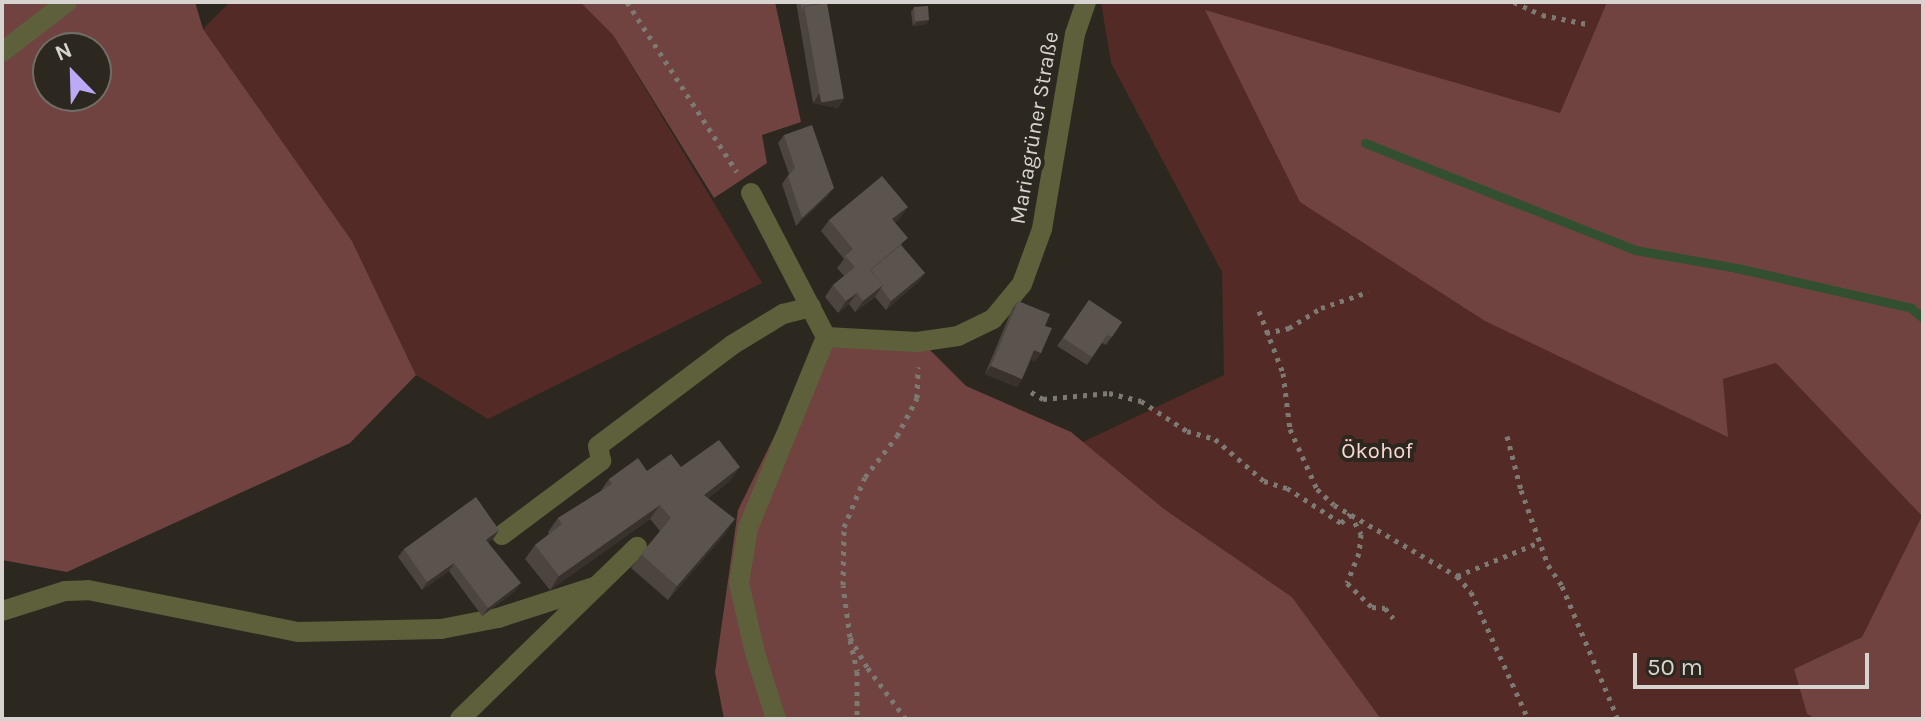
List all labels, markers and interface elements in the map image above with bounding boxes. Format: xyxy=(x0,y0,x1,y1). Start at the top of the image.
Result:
street label: Mariagrüner Straße xyxy=(1005,30,1065,226)
north arrow xyxy=(32,32,112,112)
text: N xyxy=(51,37,76,67)
park label: Ökohof xyxy=(1341,439,1413,465)
scale bar xyxy=(1637,637,1873,687)
text: 50 m xyxy=(1647,653,1703,681)

